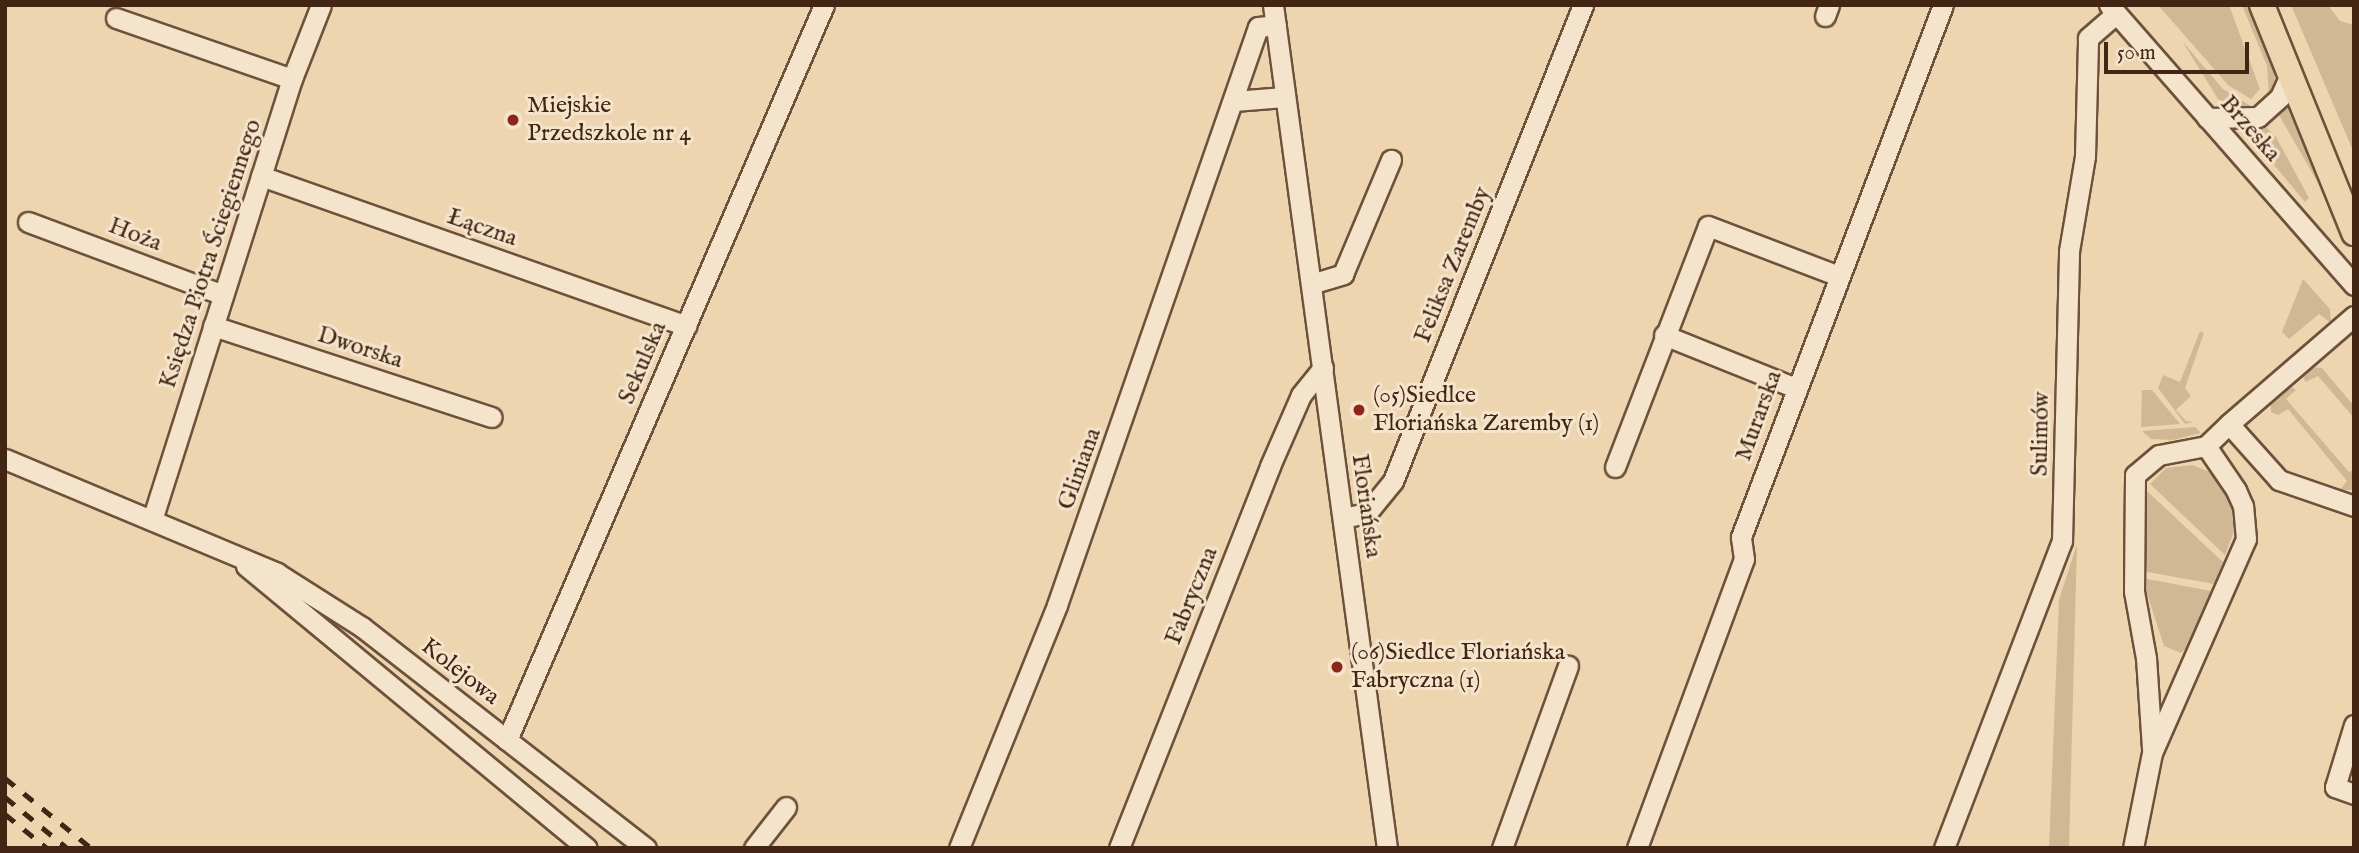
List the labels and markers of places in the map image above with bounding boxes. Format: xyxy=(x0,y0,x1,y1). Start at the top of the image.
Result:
place label: Miejskie Przedszkole nr 4 xyxy=(527,92,691,148)
marker: Miejskie Przedszkole nr 4 xyxy=(505,112,521,128)
place label: (05)Siedlce Floriańska Zaremby (1) xyxy=(1373,382,1599,438)
marker: (05)Siedlce Floriańska Zaremby (1) xyxy=(1351,402,1367,418)
place label: (06)Siedlce Floriańska Fabryczna (1) xyxy=(1351,639,1565,695)
marker: (06)Siedlce Floriańska Fabryczna (1) xyxy=(1329,659,1345,675)

